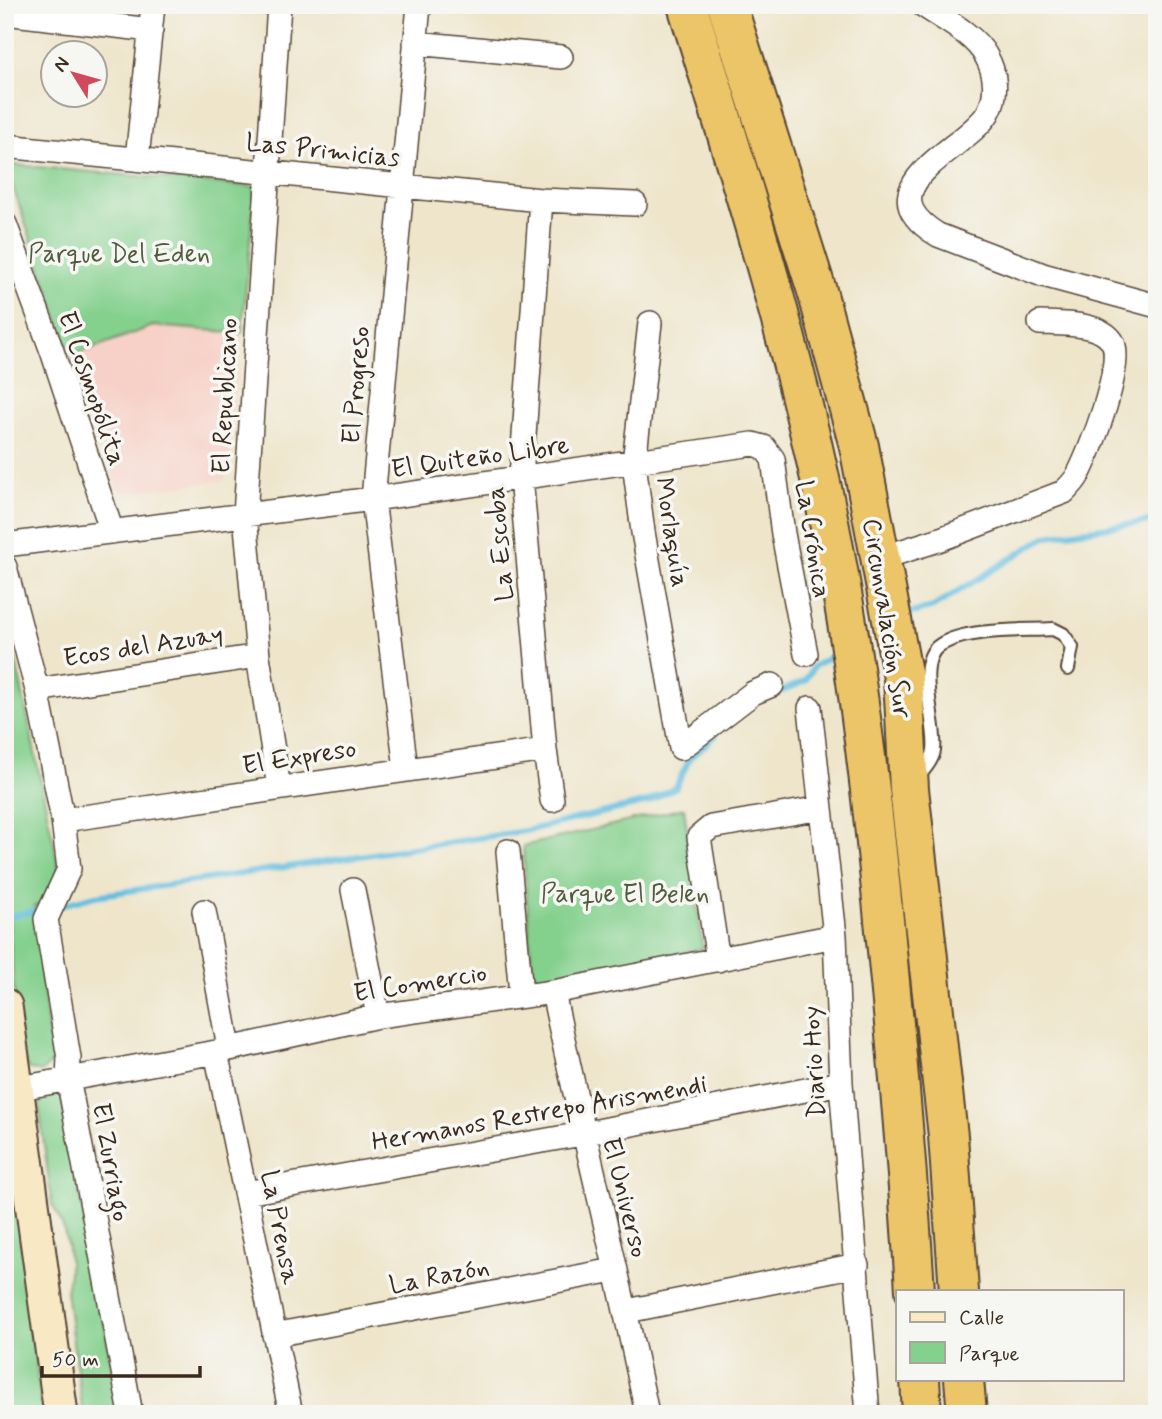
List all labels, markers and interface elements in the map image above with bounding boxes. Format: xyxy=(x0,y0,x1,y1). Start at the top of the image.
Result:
north arrow xyxy=(38,38,108,108)
text: N xyxy=(48,52,75,77)
street label: Las Primicias xyxy=(244,126,401,176)
park label: Parque Del Eden xyxy=(28,238,210,272)
street label: El Cosmopólita xyxy=(49,307,133,470)
street label: El Republicano xyxy=(205,317,247,475)
street label: El Progreso xyxy=(335,325,379,446)
street label: El Quiteño Libre xyxy=(389,429,572,487)
street label: Morlaquía xyxy=(646,475,696,590)
street label: La Crónica xyxy=(786,478,838,600)
street label: La Escoba xyxy=(479,485,523,603)
street label: Circunvalación Sur xyxy=(853,516,919,722)
street label: Ecos del Azuay xyxy=(61,618,226,676)
street label: El Expreso xyxy=(240,732,359,784)
park label: Parque El Belen xyxy=(541,878,709,912)
street label: El Comercio xyxy=(351,957,489,1011)
street label: Diario Hoy xyxy=(795,1005,835,1119)
street label: Hermanos Restrepo Arismendi xyxy=(369,1068,710,1160)
street label: El Zurriago xyxy=(80,1100,137,1225)
street label: El Universo xyxy=(593,1134,655,1261)
street label: La Prensa xyxy=(251,1167,307,1288)
street label: La Razón xyxy=(386,1251,492,1303)
legend xyxy=(896,1290,1124,1380)
text: Calle xyxy=(959,1304,1004,1332)
scale bar xyxy=(42,1335,200,1379)
text: Parque xyxy=(959,1340,1020,1368)
text: 50 m xyxy=(52,1346,99,1374)

